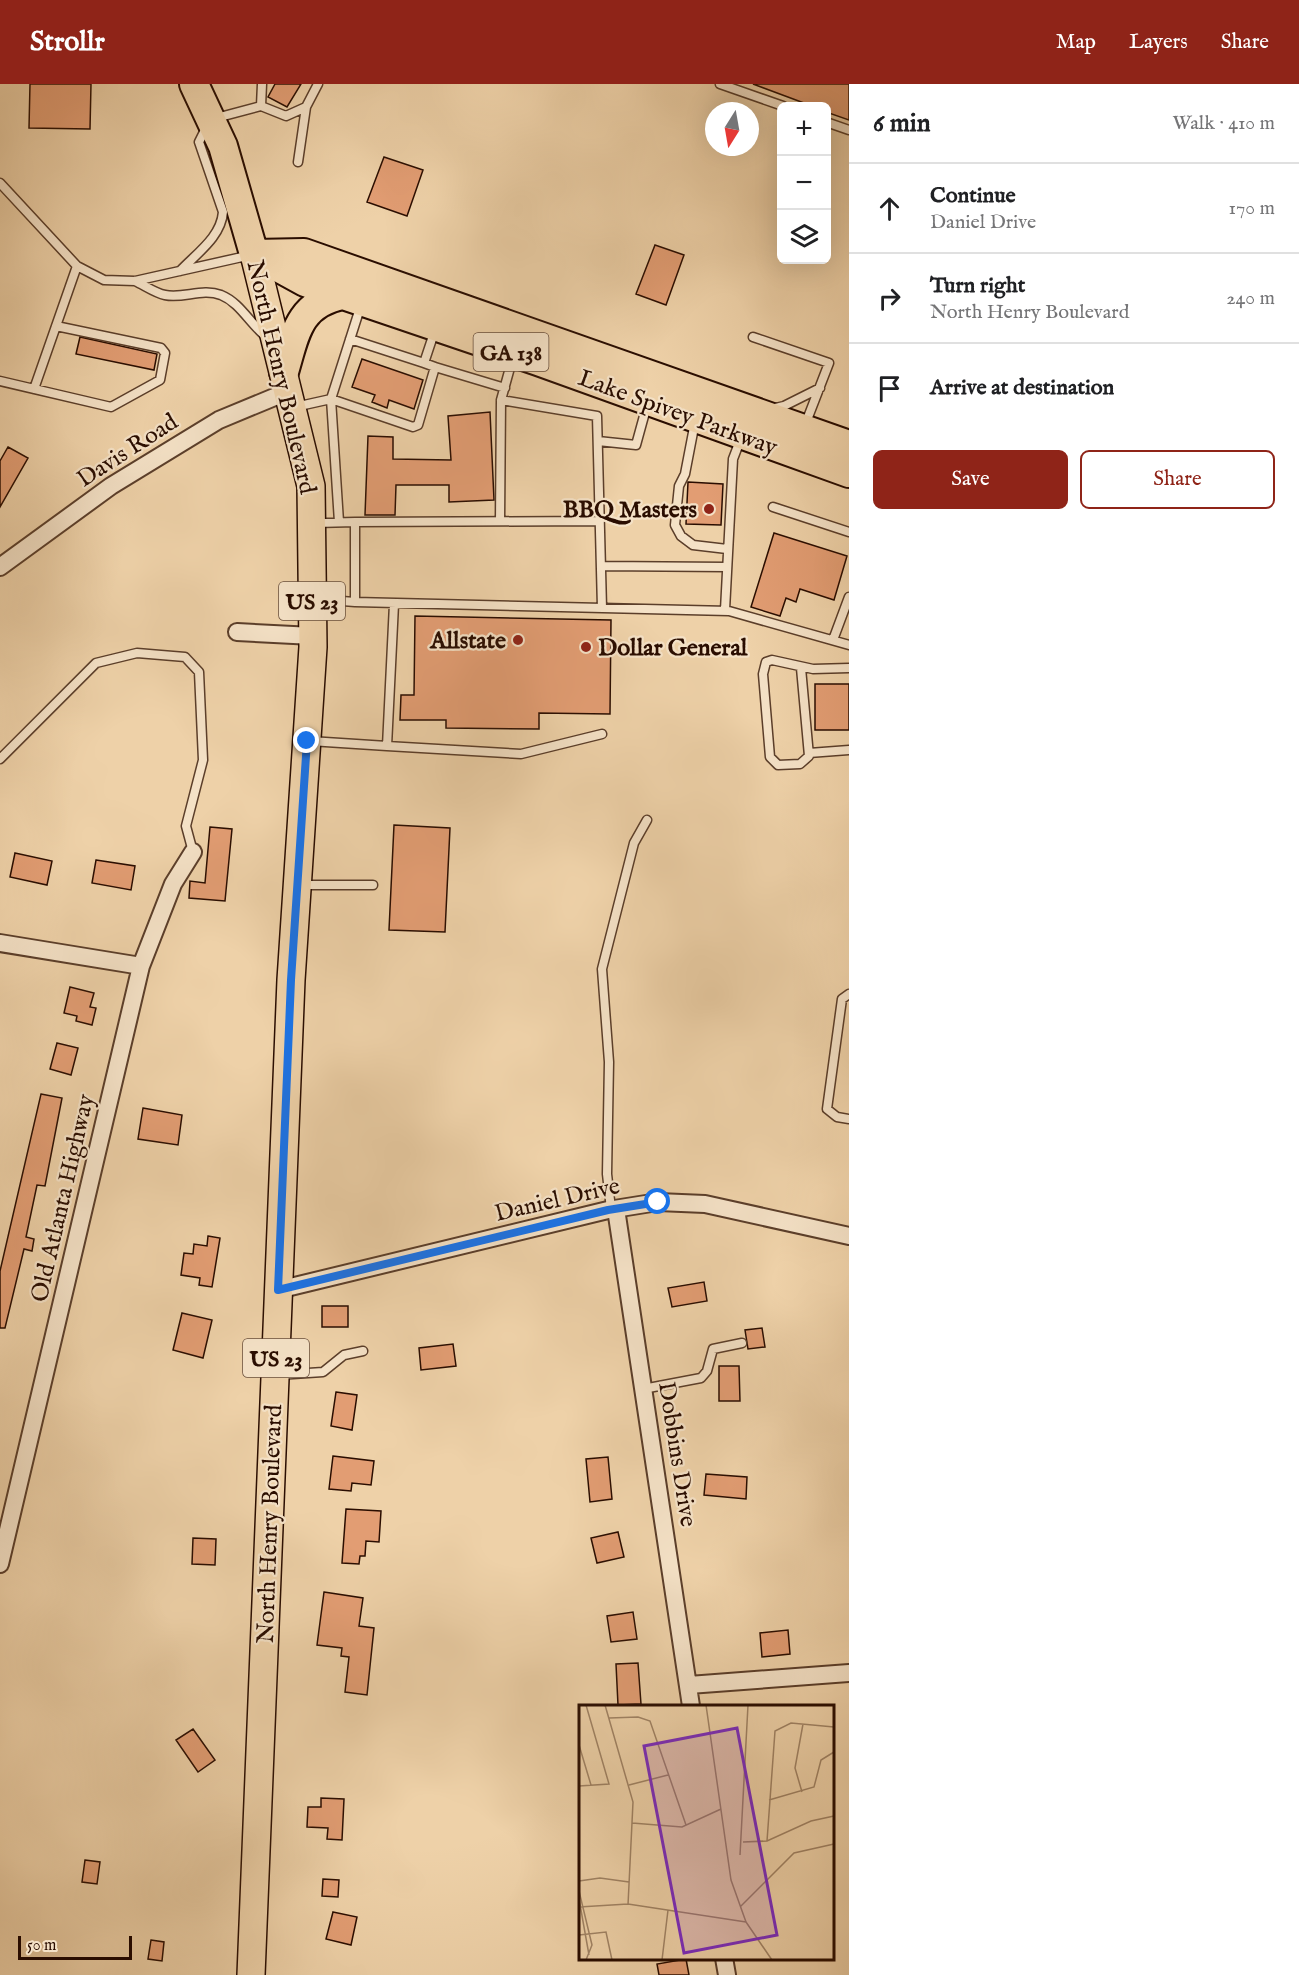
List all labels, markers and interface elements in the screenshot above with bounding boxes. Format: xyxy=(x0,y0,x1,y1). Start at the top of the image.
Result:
text: Strollr xyxy=(30,25,105,60)
text: Map xyxy=(1056,29,1096,56)
text: Layers xyxy=(1129,29,1188,56)
text: Share xyxy=(1221,29,1269,56)
north arrow xyxy=(705,102,759,156)
map controls xyxy=(777,102,831,264)
button: + xyxy=(777,102,831,156)
text: 6 min xyxy=(873,107,931,140)
text: Walk · 410 m xyxy=(1172,111,1275,136)
button: − xyxy=(777,156,831,210)
text: Continue xyxy=(930,182,1016,210)
icon: ahead xyxy=(873,192,906,225)
text: 170 m xyxy=(1229,196,1275,221)
button: layers xyxy=(777,210,831,264)
text: Daniel Drive xyxy=(930,210,1036,235)
street label: North Henry Boulevard xyxy=(239,257,323,498)
text: Turn right xyxy=(930,272,1025,300)
icon: right xyxy=(873,282,906,315)
text: 240 m xyxy=(1226,286,1275,311)
text: North Henry Boulevard xyxy=(930,300,1129,325)
road number: GA 138 xyxy=(474,333,548,371)
street label: Lake Spivey Parkway xyxy=(574,363,781,464)
icon: arrive xyxy=(873,372,906,405)
text: Arrive at destination xyxy=(930,374,1114,402)
street label: Davis Road xyxy=(71,407,184,495)
button: Save xyxy=(873,450,1068,509)
button: Share xyxy=(1080,450,1275,509)
place label: BBQ Masters xyxy=(563,495,698,526)
marker: BBQ Masters xyxy=(702,502,716,516)
road number: US 23 xyxy=(279,582,345,620)
place label: Allstate xyxy=(429,626,506,657)
marker: Allstate xyxy=(511,633,525,647)
place label: Dollar General xyxy=(598,633,748,664)
marker: Dollar General xyxy=(579,640,593,654)
route end xyxy=(293,727,319,753)
street label: Old Atlanta Highway xyxy=(24,1091,103,1305)
street label: Daniel Drive xyxy=(492,1171,623,1230)
route start xyxy=(644,1188,670,1214)
road number: US 23 xyxy=(243,1339,309,1377)
street label: Dobbins Drive xyxy=(650,1379,703,1529)
street label: North Henry Boulevard xyxy=(251,1404,290,1644)
inset map xyxy=(579,1705,834,1960)
scale bar xyxy=(18,1933,132,1960)
text: 50 m xyxy=(27,1936,56,1956)

